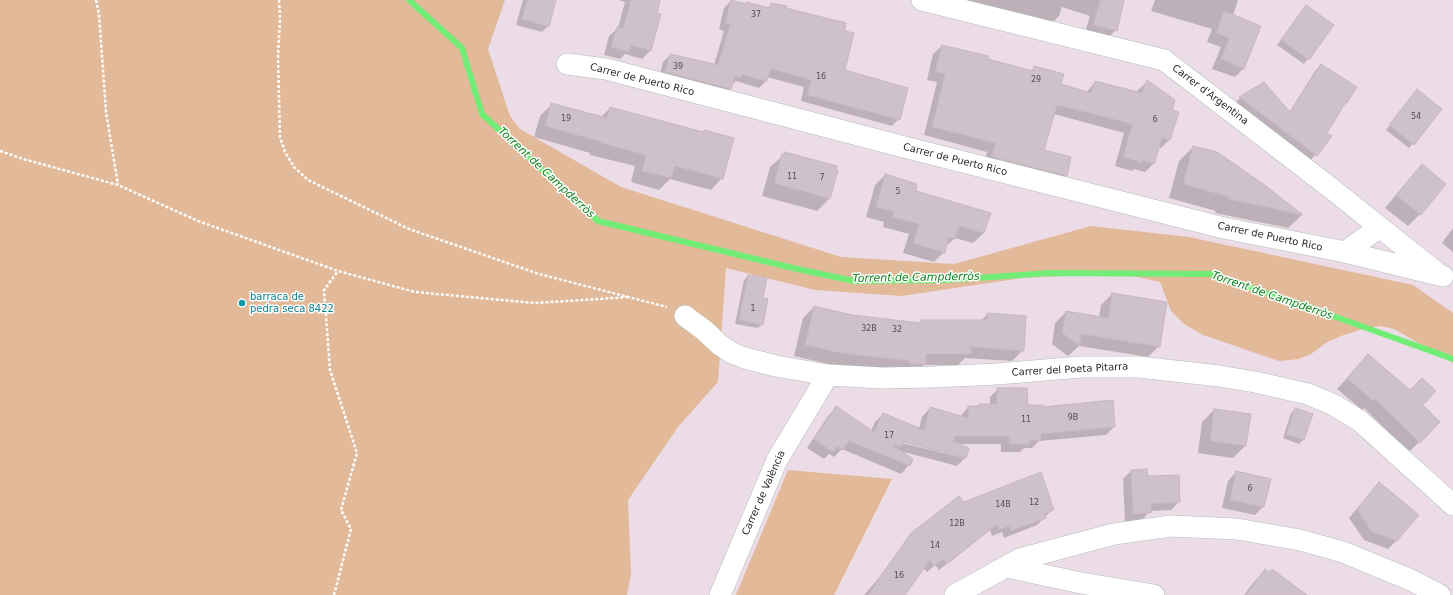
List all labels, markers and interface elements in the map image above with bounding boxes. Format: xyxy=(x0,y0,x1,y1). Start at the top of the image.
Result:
house number: 37 xyxy=(751,10,761,20)
street label: Carrer de Puerto Rico xyxy=(589,61,695,99)
house number: 39 xyxy=(673,62,683,72)
street label: Carrer d'Argentina xyxy=(1170,62,1250,128)
house number: 16 xyxy=(816,72,826,82)
house number: 29 xyxy=(1031,75,1041,85)
house number: 54 xyxy=(1411,112,1421,122)
house number: 19 xyxy=(561,114,571,124)
house number: 6 xyxy=(1152,115,1158,125)
water label: Torrent de Campderròs xyxy=(495,125,597,221)
street label: Carrer de Puerto Rico xyxy=(902,141,1008,179)
house number: 11 xyxy=(787,172,797,182)
house number: 7 xyxy=(819,173,825,183)
house number: 5 xyxy=(895,187,901,197)
street label: Carrer de Puerto Rico xyxy=(1216,220,1324,254)
water label: Torrent de Campderròs xyxy=(1210,269,1334,323)
water label: Torrent de Campderròs xyxy=(852,270,980,286)
place label: barraca de pedra seca 8422 xyxy=(250,291,334,314)
marker: barraca de pedra seca 8422 xyxy=(237,298,247,308)
house number: 1 xyxy=(750,304,756,314)
house number: 32B xyxy=(861,324,877,334)
house number: 32 xyxy=(892,325,902,335)
street label: Carrer del Poeta Pitarra xyxy=(1011,361,1129,379)
house number: 9B xyxy=(1068,413,1078,423)
house number: 11 xyxy=(1021,415,1031,425)
house number: 17 xyxy=(884,431,894,441)
street label: Carrer de València xyxy=(740,449,788,537)
house number: 6 xyxy=(1247,484,1253,494)
house number: 12 xyxy=(1029,498,1039,508)
house number: 14B xyxy=(995,500,1011,510)
house number: 12B xyxy=(949,519,965,529)
house number: 14 xyxy=(930,541,940,551)
house number: 16 xyxy=(894,571,904,581)

